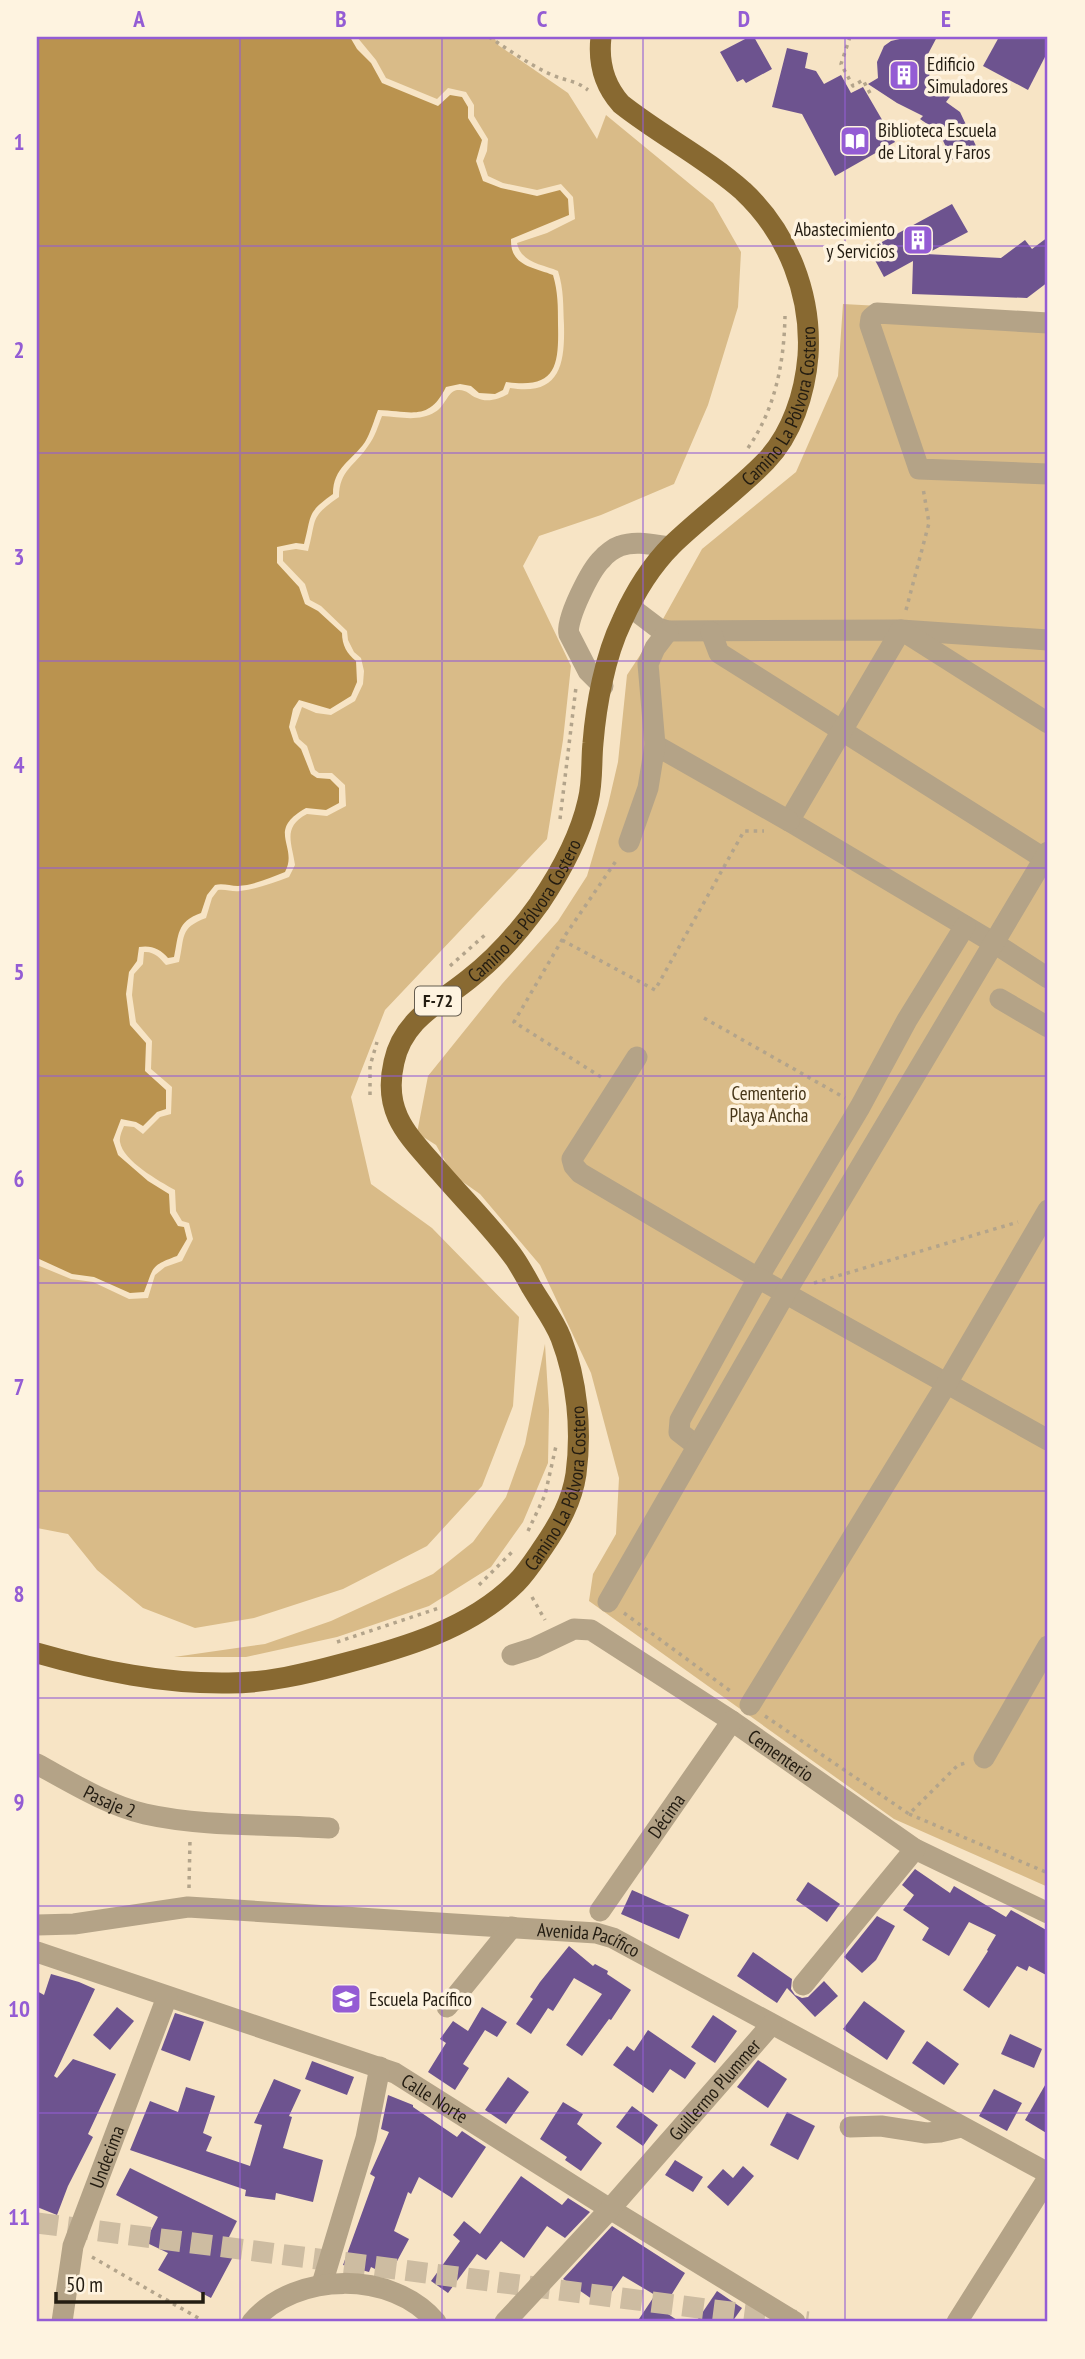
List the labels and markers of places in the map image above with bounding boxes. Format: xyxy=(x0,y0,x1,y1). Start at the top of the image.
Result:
place label: Edificio Simuladores xyxy=(927,52,1008,98)
building icon: Edificio Simuladores xyxy=(887,58,921,92)
place label: Biblioteca Escuela de Litoral y Faros xyxy=(878,118,997,164)
library icon: Biblioteca Escuela de Litoral y Faros xyxy=(838,124,872,158)
place label: Abastecimiento y Servicios xyxy=(794,217,895,263)
building icon: Abastecimiento y Servicios xyxy=(901,223,935,257)
school or university icon: Escuela Pacífico xyxy=(329,1982,363,2016)
place label: Escuela Pacífico xyxy=(369,1987,472,2011)

